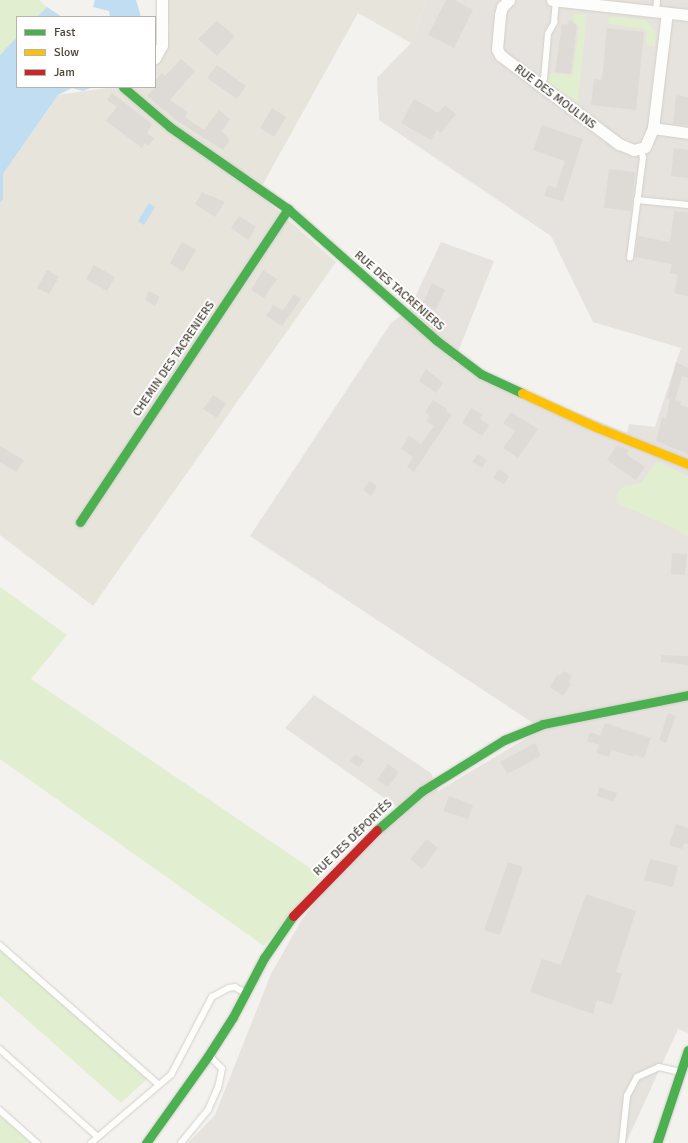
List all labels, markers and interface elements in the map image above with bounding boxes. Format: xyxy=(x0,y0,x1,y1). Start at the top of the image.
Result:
legend xyxy=(16,16,156,88)
text: Fast xyxy=(54,25,75,40)
text: Slow xyxy=(54,45,79,60)
street label: RUE DES MOULINS xyxy=(511,62,599,132)
text: Jam xyxy=(54,65,75,80)
street label: RUE DES TACRENIERS xyxy=(351,248,447,334)
street label: CHEMIN DES TACRENIERS xyxy=(130,299,218,419)
street label: RUE DES DÉPORTÉS xyxy=(311,797,395,879)

